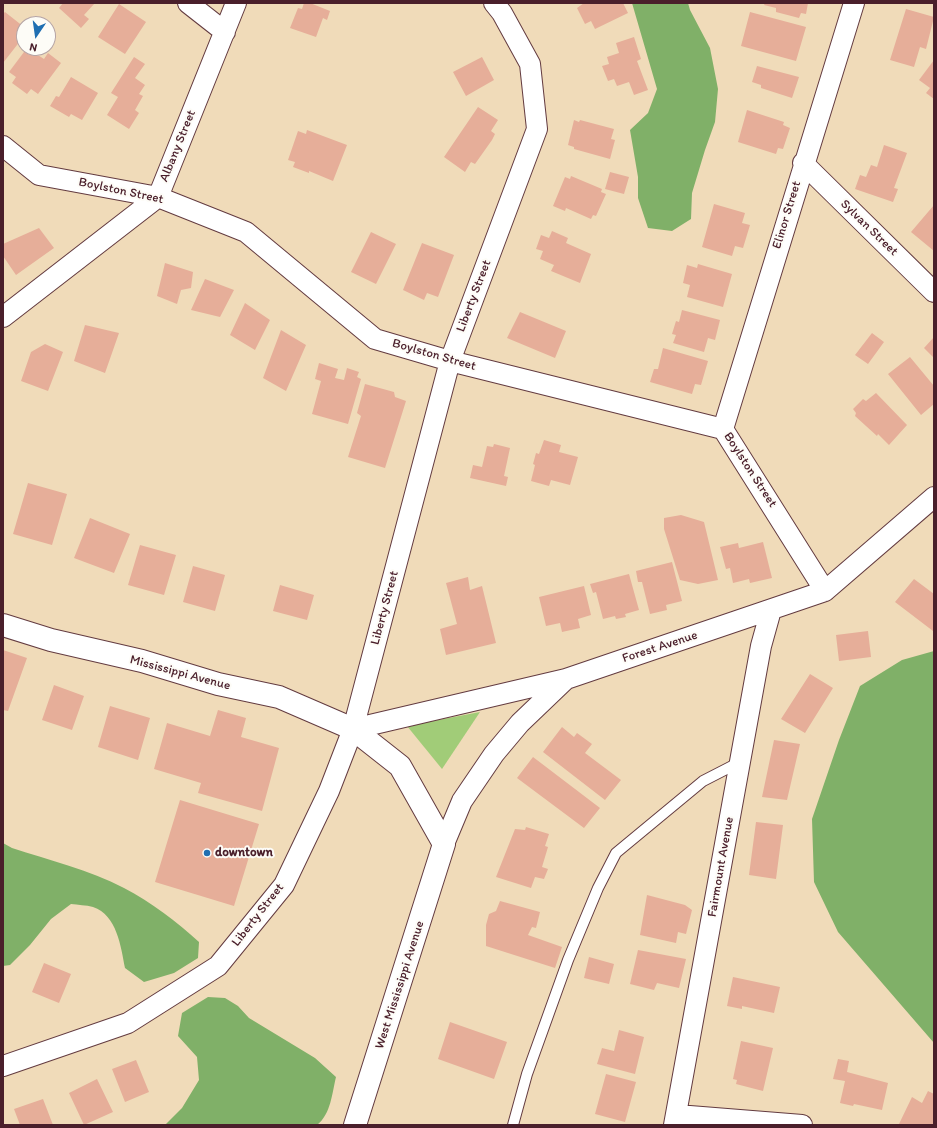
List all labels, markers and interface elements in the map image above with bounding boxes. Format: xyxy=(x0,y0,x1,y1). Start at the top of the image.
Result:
north arrow xyxy=(16,16,56,56)
text: N xyxy=(28,40,38,54)
street label: Albany Street xyxy=(156,108,200,184)
street label: Boylston Street xyxy=(77,174,165,208)
street label: Elinor Street xyxy=(769,179,805,251)
street label: Sylvan Street xyxy=(837,197,901,259)
street label: Liberty Street xyxy=(453,258,495,334)
street label: Boylston Street xyxy=(390,336,478,374)
street label: Boylston Street xyxy=(720,430,780,510)
street label: Liberty Street xyxy=(368,569,402,647)
street label: Forest Avenue xyxy=(620,627,700,667)
street label: Mississippi Avenue xyxy=(128,652,232,694)
street label: Fairmount Avenue xyxy=(704,816,738,918)
place label: downtown xyxy=(215,845,273,861)
marker: downtown xyxy=(202,848,212,858)
street label: Liberty Street xyxy=(228,880,288,950)
street label: West Mississippi Avenue xyxy=(372,919,428,1051)

